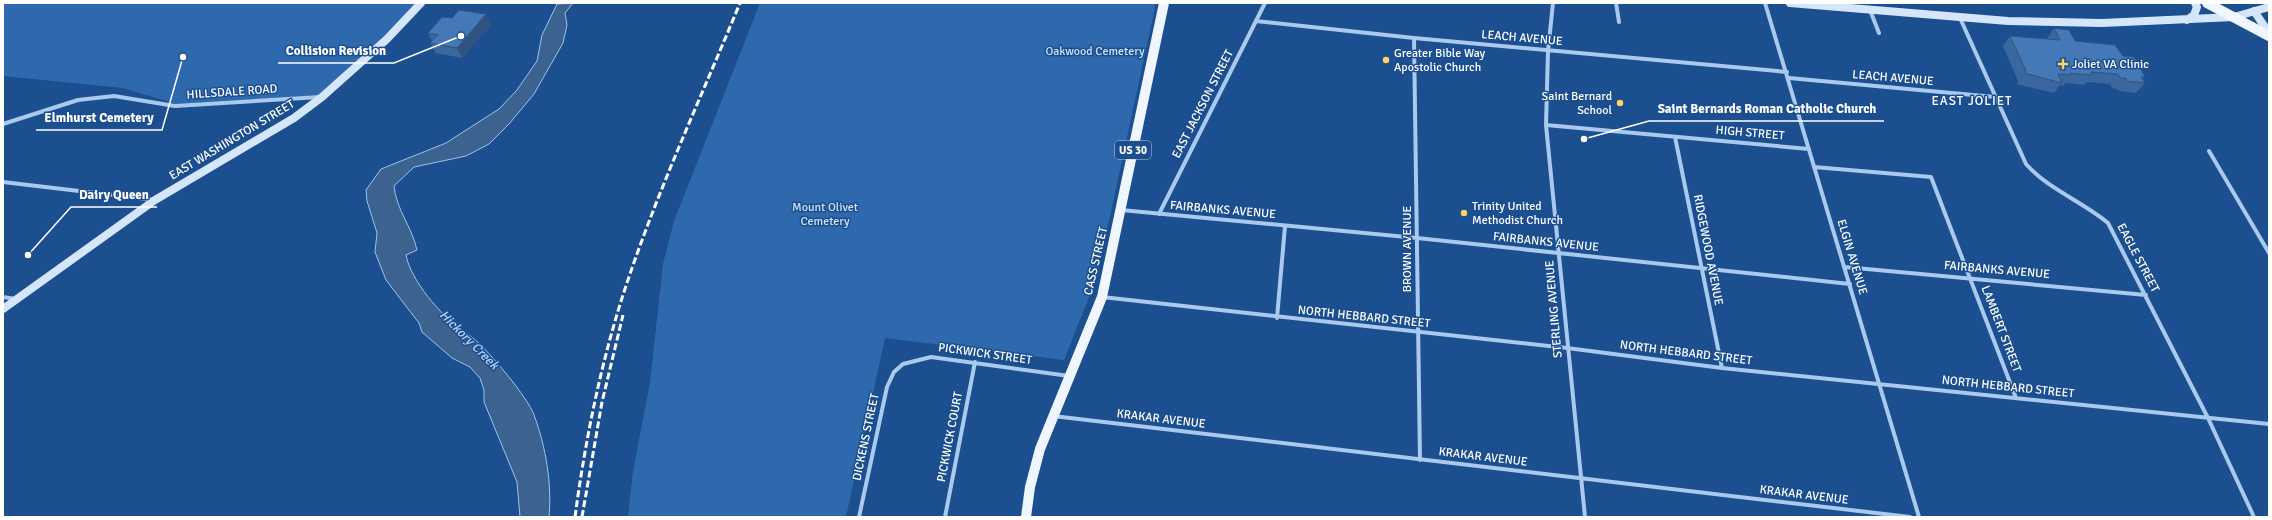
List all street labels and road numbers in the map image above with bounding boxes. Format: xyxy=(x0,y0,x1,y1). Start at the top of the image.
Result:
street label: LEACH AVENUE xyxy=(1481,27,1563,49)
street label: EAST JACKSON STREET xyxy=(1169,47,1237,161)
street label: LEACH AVENUE xyxy=(1852,67,1934,89)
street label: HILLSDALE ROAD xyxy=(186,81,278,103)
street label: EAST WASHINGTON STREET xyxy=(167,97,297,183)
street label: HIGH STREET xyxy=(1715,123,1785,143)
road number: US 30 xyxy=(1115,141,1151,159)
street label: RIDGEWOOD AVENUE xyxy=(1690,193,1726,307)
street label: FAIRBANKS AVENUE xyxy=(1169,198,1277,222)
street label: BROWN AVENUE xyxy=(1400,206,1415,292)
street label: ELGIN AVENUE xyxy=(1833,217,1871,297)
street label: EAGLE STREET xyxy=(2113,221,2163,295)
street label: CASS STREET xyxy=(1081,225,1111,297)
street label: FAIRBANKS AVENUE xyxy=(1492,229,1600,255)
street label: FAIRBANKS AVENUE xyxy=(1943,258,2051,282)
street label: STERLING AVENUE xyxy=(1542,259,1566,358)
street label: LAMBERT STREET xyxy=(1978,283,2024,375)
street label: NORTH HEBBARD STREET xyxy=(1297,303,1431,331)
street label: NORTH HEBBARD STREET xyxy=(1619,337,1753,369)
street label: PICKWICK STREET xyxy=(937,340,1033,368)
street label: NORTH HEBBARD STREET xyxy=(1941,373,2075,401)
street label: PICKWICK COURT xyxy=(934,391,966,483)
street label: DICKENS STREET xyxy=(849,392,883,482)
street label: KRAKAR AVENUE xyxy=(1116,406,1206,432)
street label: KRAKAR AVENUE xyxy=(1438,444,1528,470)
street label: KRAKAR AVENUE xyxy=(1759,482,1849,508)

